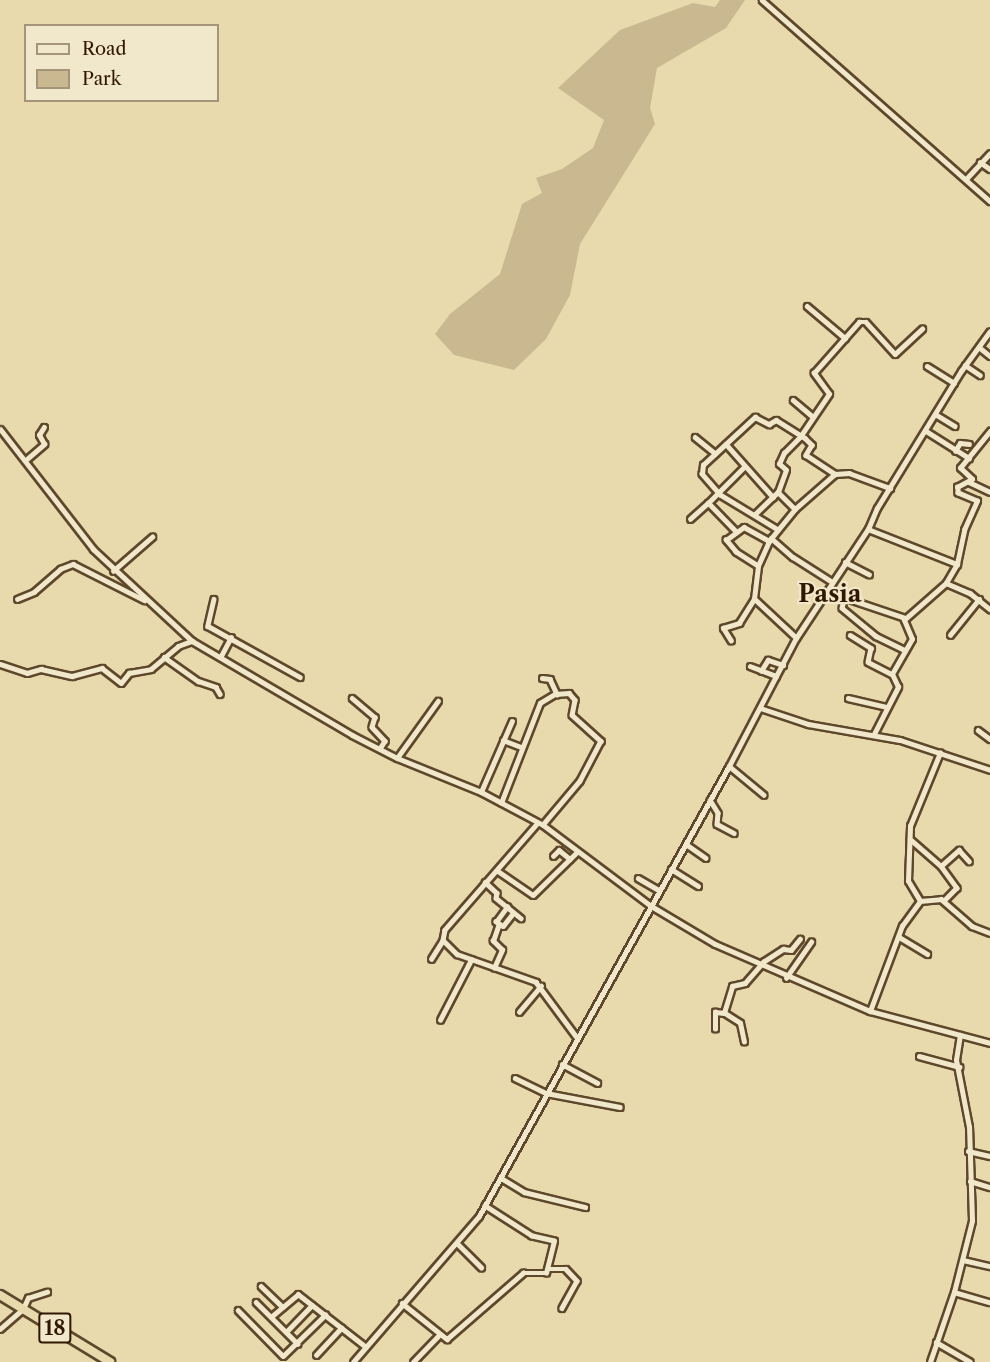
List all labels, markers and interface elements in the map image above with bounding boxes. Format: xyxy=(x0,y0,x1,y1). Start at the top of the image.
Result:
legend xyxy=(24,24,219,102)
text: Road xyxy=(82,38,127,60)
text: Park xyxy=(82,68,121,90)
district label: Pasia xyxy=(798,580,862,608)
road number: 18 xyxy=(37,1311,73,1345)

